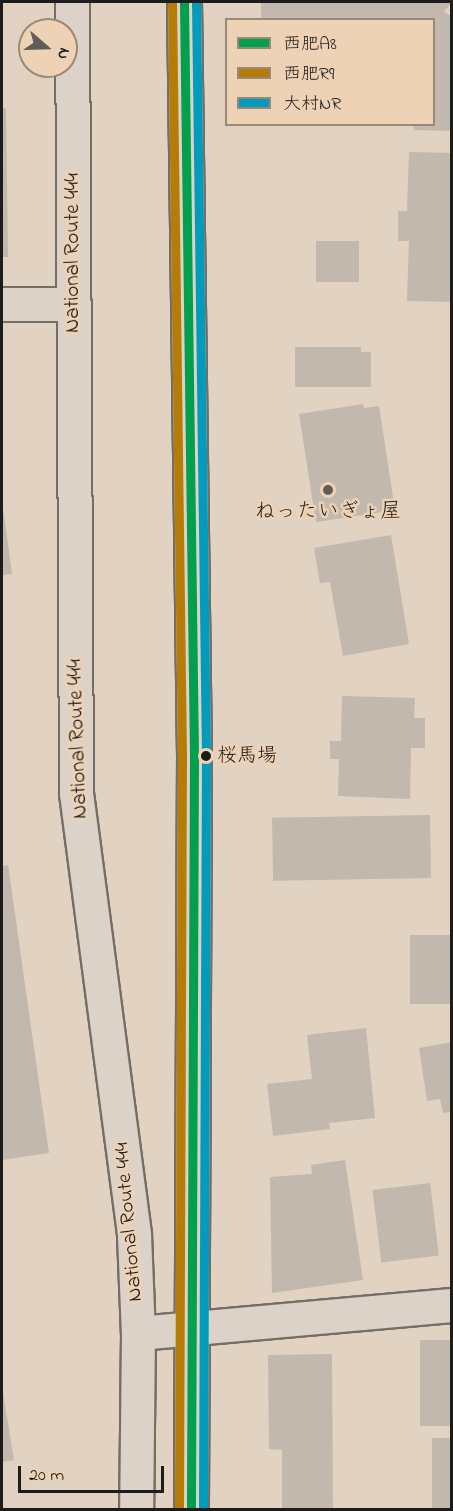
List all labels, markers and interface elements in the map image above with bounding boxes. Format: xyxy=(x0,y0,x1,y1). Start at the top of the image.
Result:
north arrow xyxy=(18,18,78,78)
legend xyxy=(225,18,435,126)
text: 西肥A8 xyxy=(283,32,337,58)
text: N xyxy=(50,44,76,63)
text: 西肥R9 xyxy=(283,62,334,88)
text: 大村NR xyxy=(283,92,341,118)
street label: National Route 444 xyxy=(60,173,86,333)
marker: ねったいぎょ屋 xyxy=(321,483,335,497)
place label: ねったいぎょ屋 xyxy=(255,499,401,525)
street label: National Route 444 xyxy=(63,659,93,819)
place label: 桜馬場 xyxy=(217,744,277,768)
marker: 桜馬場 xyxy=(200,750,212,762)
street label: National Route 444 xyxy=(109,1141,149,1303)
scale bar xyxy=(21,1454,166,1492)
text: 20 m xyxy=(29,1463,64,1489)

